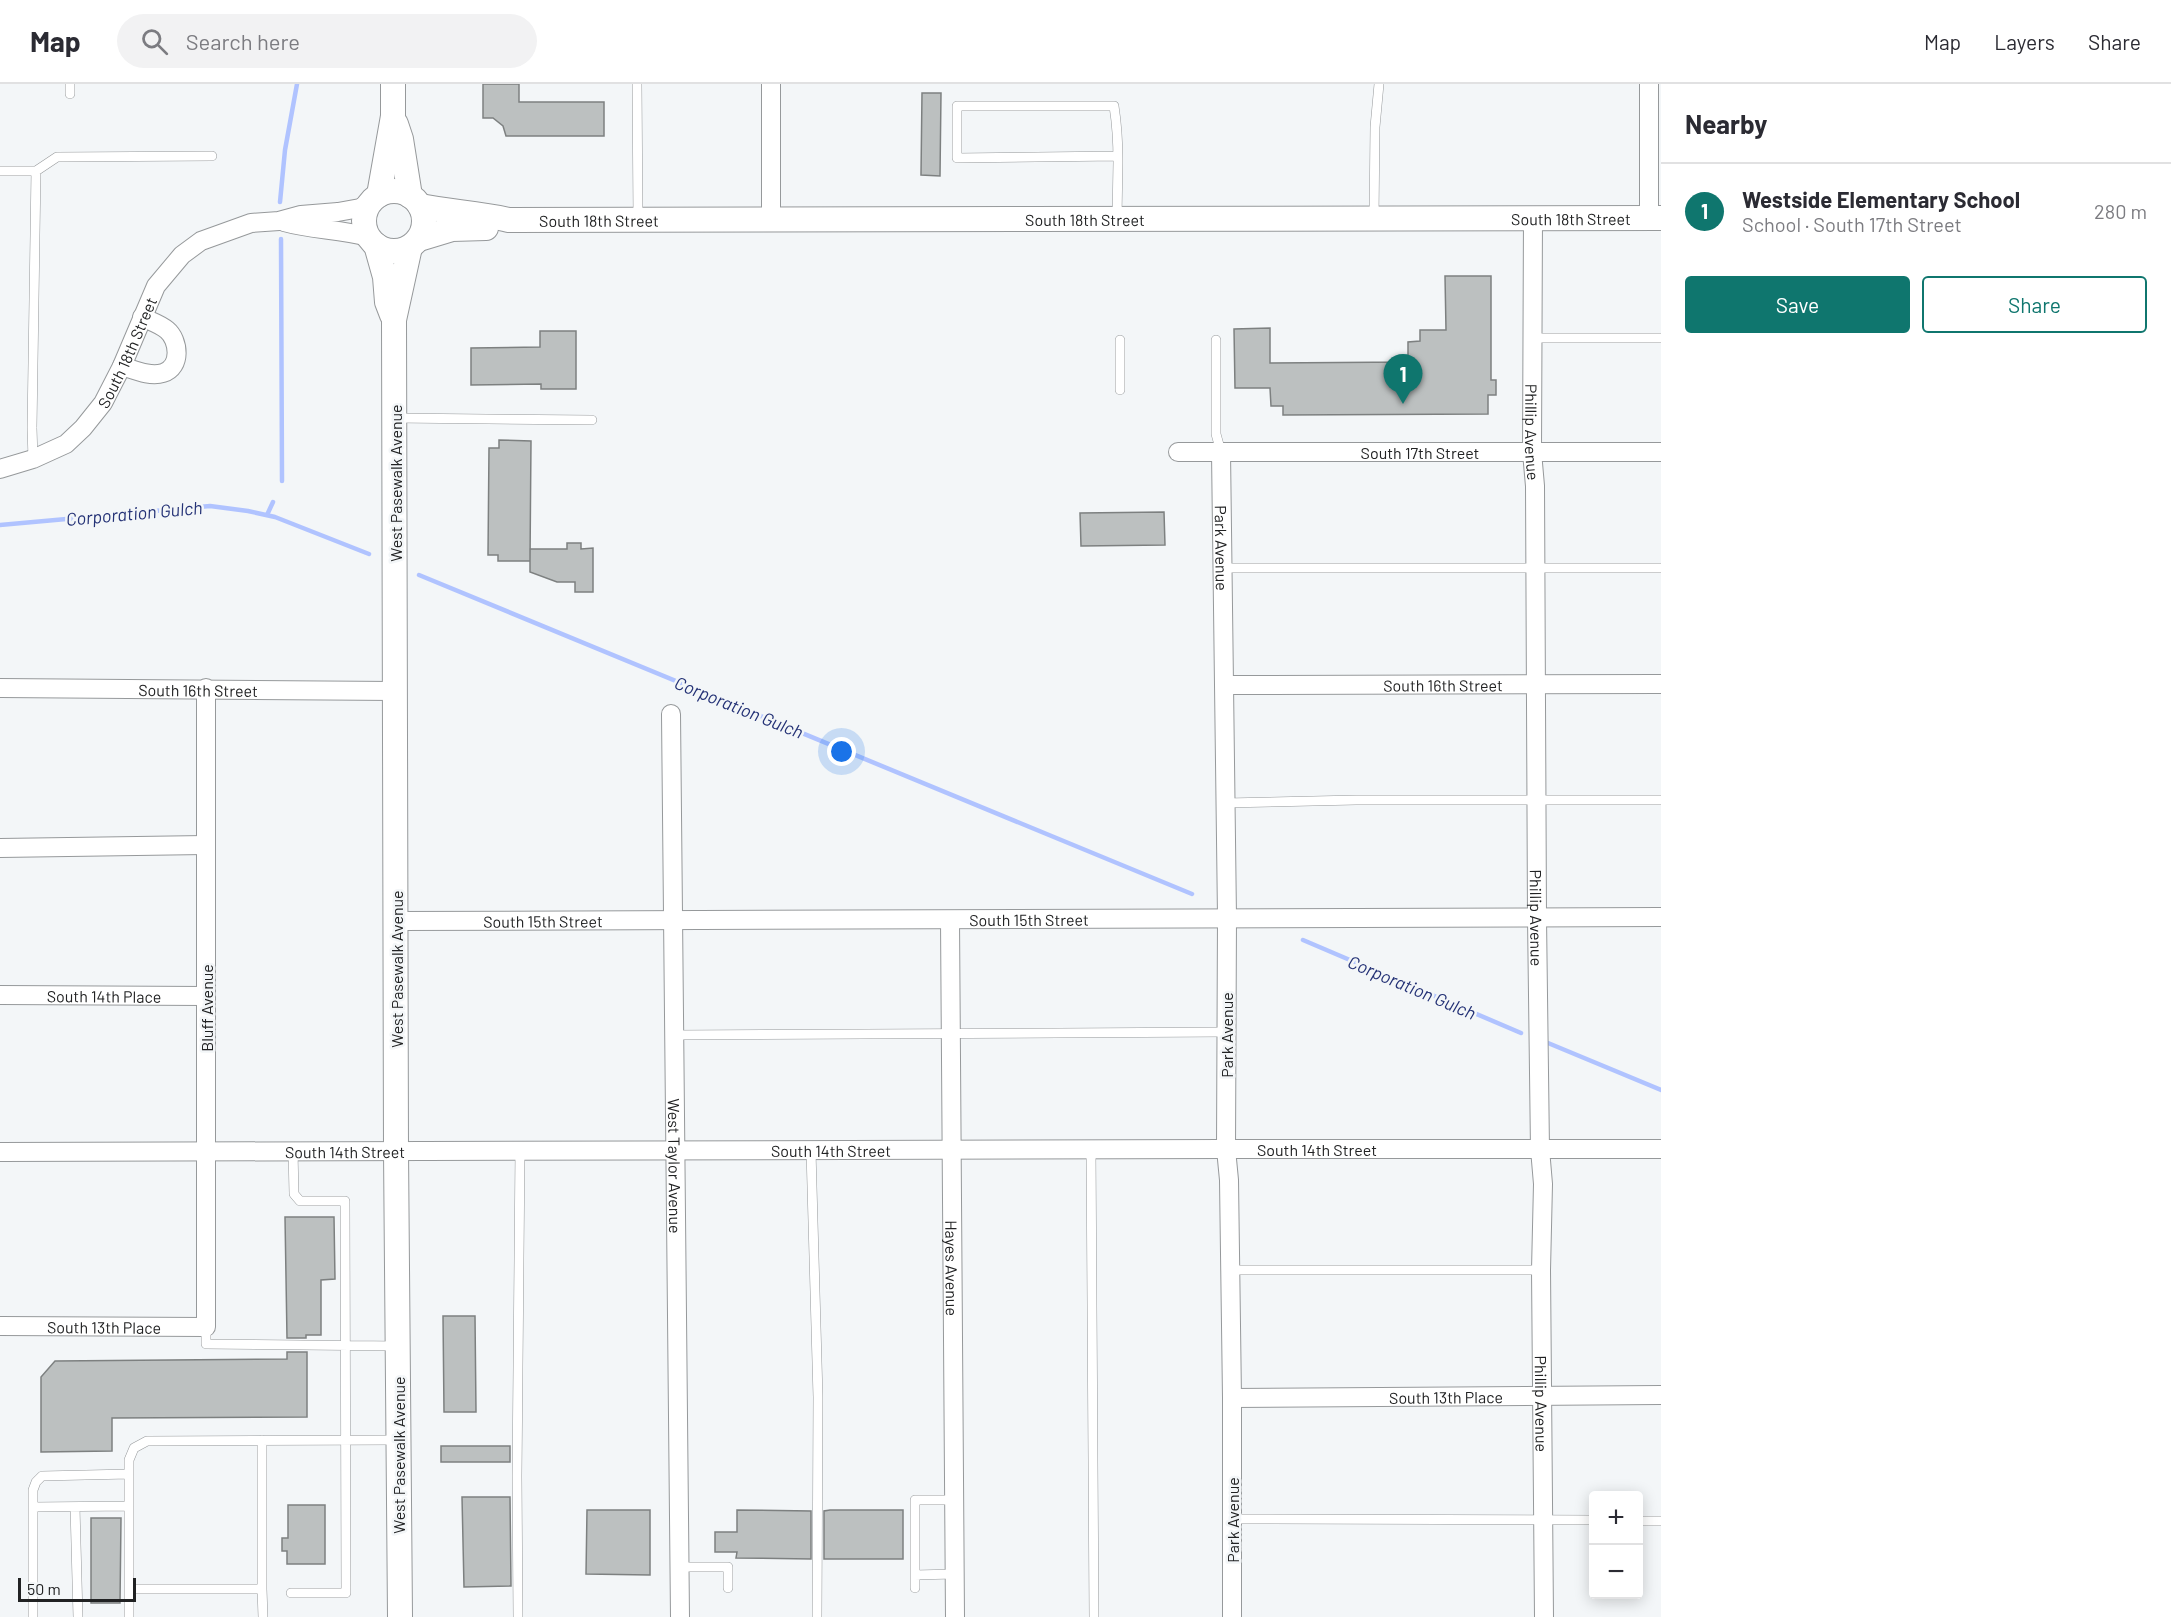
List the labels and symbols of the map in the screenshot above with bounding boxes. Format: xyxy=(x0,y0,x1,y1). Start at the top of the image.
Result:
street label: South 18th Street xyxy=(1025,209,1145,229)
street label: South 18th Street xyxy=(1511,209,1631,228)
street label: South 18th Street xyxy=(539,210,659,229)
street label: South 18th Street xyxy=(93,294,160,411)
pin: 1 xyxy=(1384,354,1422,404)
street label: Phillip Avenue xyxy=(1522,384,1544,481)
street label: West Pasewalk Avenue xyxy=(386,404,405,562)
street label: South 17th Street xyxy=(1361,443,1479,462)
water label: Corporation Gulch xyxy=(65,496,203,530)
street label: Park Avenue xyxy=(1212,505,1232,591)
water label: Corporation Gulch xyxy=(671,671,807,743)
street label: South 16th Street xyxy=(1383,675,1503,694)
street label: South 16th Street xyxy=(138,680,258,699)
your location xyxy=(827,737,856,766)
street label: Phillip Avenue xyxy=(1527,870,1547,966)
street label: West Pasewalk Avenue xyxy=(387,890,406,1048)
street label: South 15th Street xyxy=(969,909,1089,929)
street label: South 15th Street xyxy=(483,911,603,930)
water label: Corporation Gulch xyxy=(1345,950,1479,1024)
street label: Bluff Avenue xyxy=(197,964,216,1052)
street label: South 14th Place xyxy=(47,986,161,1005)
street label: Park Avenue xyxy=(1217,992,1236,1078)
street label: West Taylor Avenue xyxy=(665,1098,686,1234)
street label: South 14th Street xyxy=(771,1140,891,1160)
street label: South 14th Street xyxy=(1257,1140,1377,1159)
street label: South 14th Street xyxy=(285,1142,405,1161)
street label: Hayes Avenue xyxy=(943,1220,962,1316)
street label: South 13th Place xyxy=(47,1317,161,1336)
street label: Phillip Avenue xyxy=(1532,1355,1552,1452)
street label: West Pasewalk Avenue xyxy=(389,1376,408,1534)
street label: South 13th Place xyxy=(1389,1387,1503,1406)
street label: Park Avenue xyxy=(1223,1477,1242,1563)
scale bar xyxy=(18,1575,136,1602)

